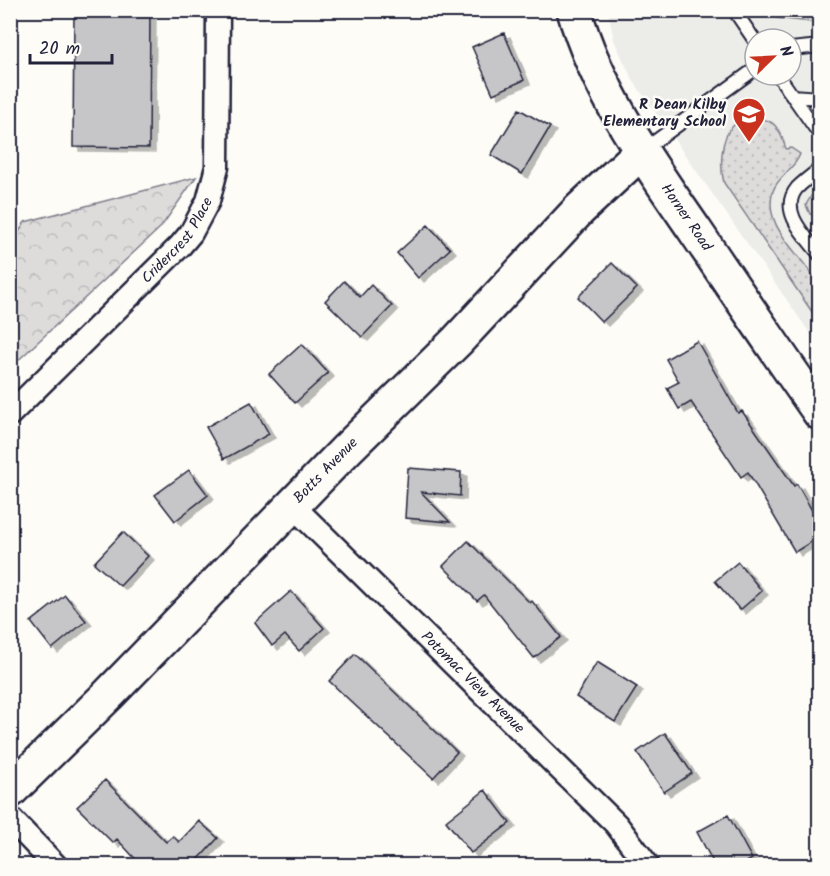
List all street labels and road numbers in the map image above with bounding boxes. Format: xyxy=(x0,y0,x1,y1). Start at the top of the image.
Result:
street label: Horner Road xyxy=(654,179,718,257)
street label: Cridercrest Place xyxy=(136,193,220,290)
street label: Botts Avenue xyxy=(288,432,364,509)
street label: Potomac View Avenue xyxy=(415,626,530,740)

